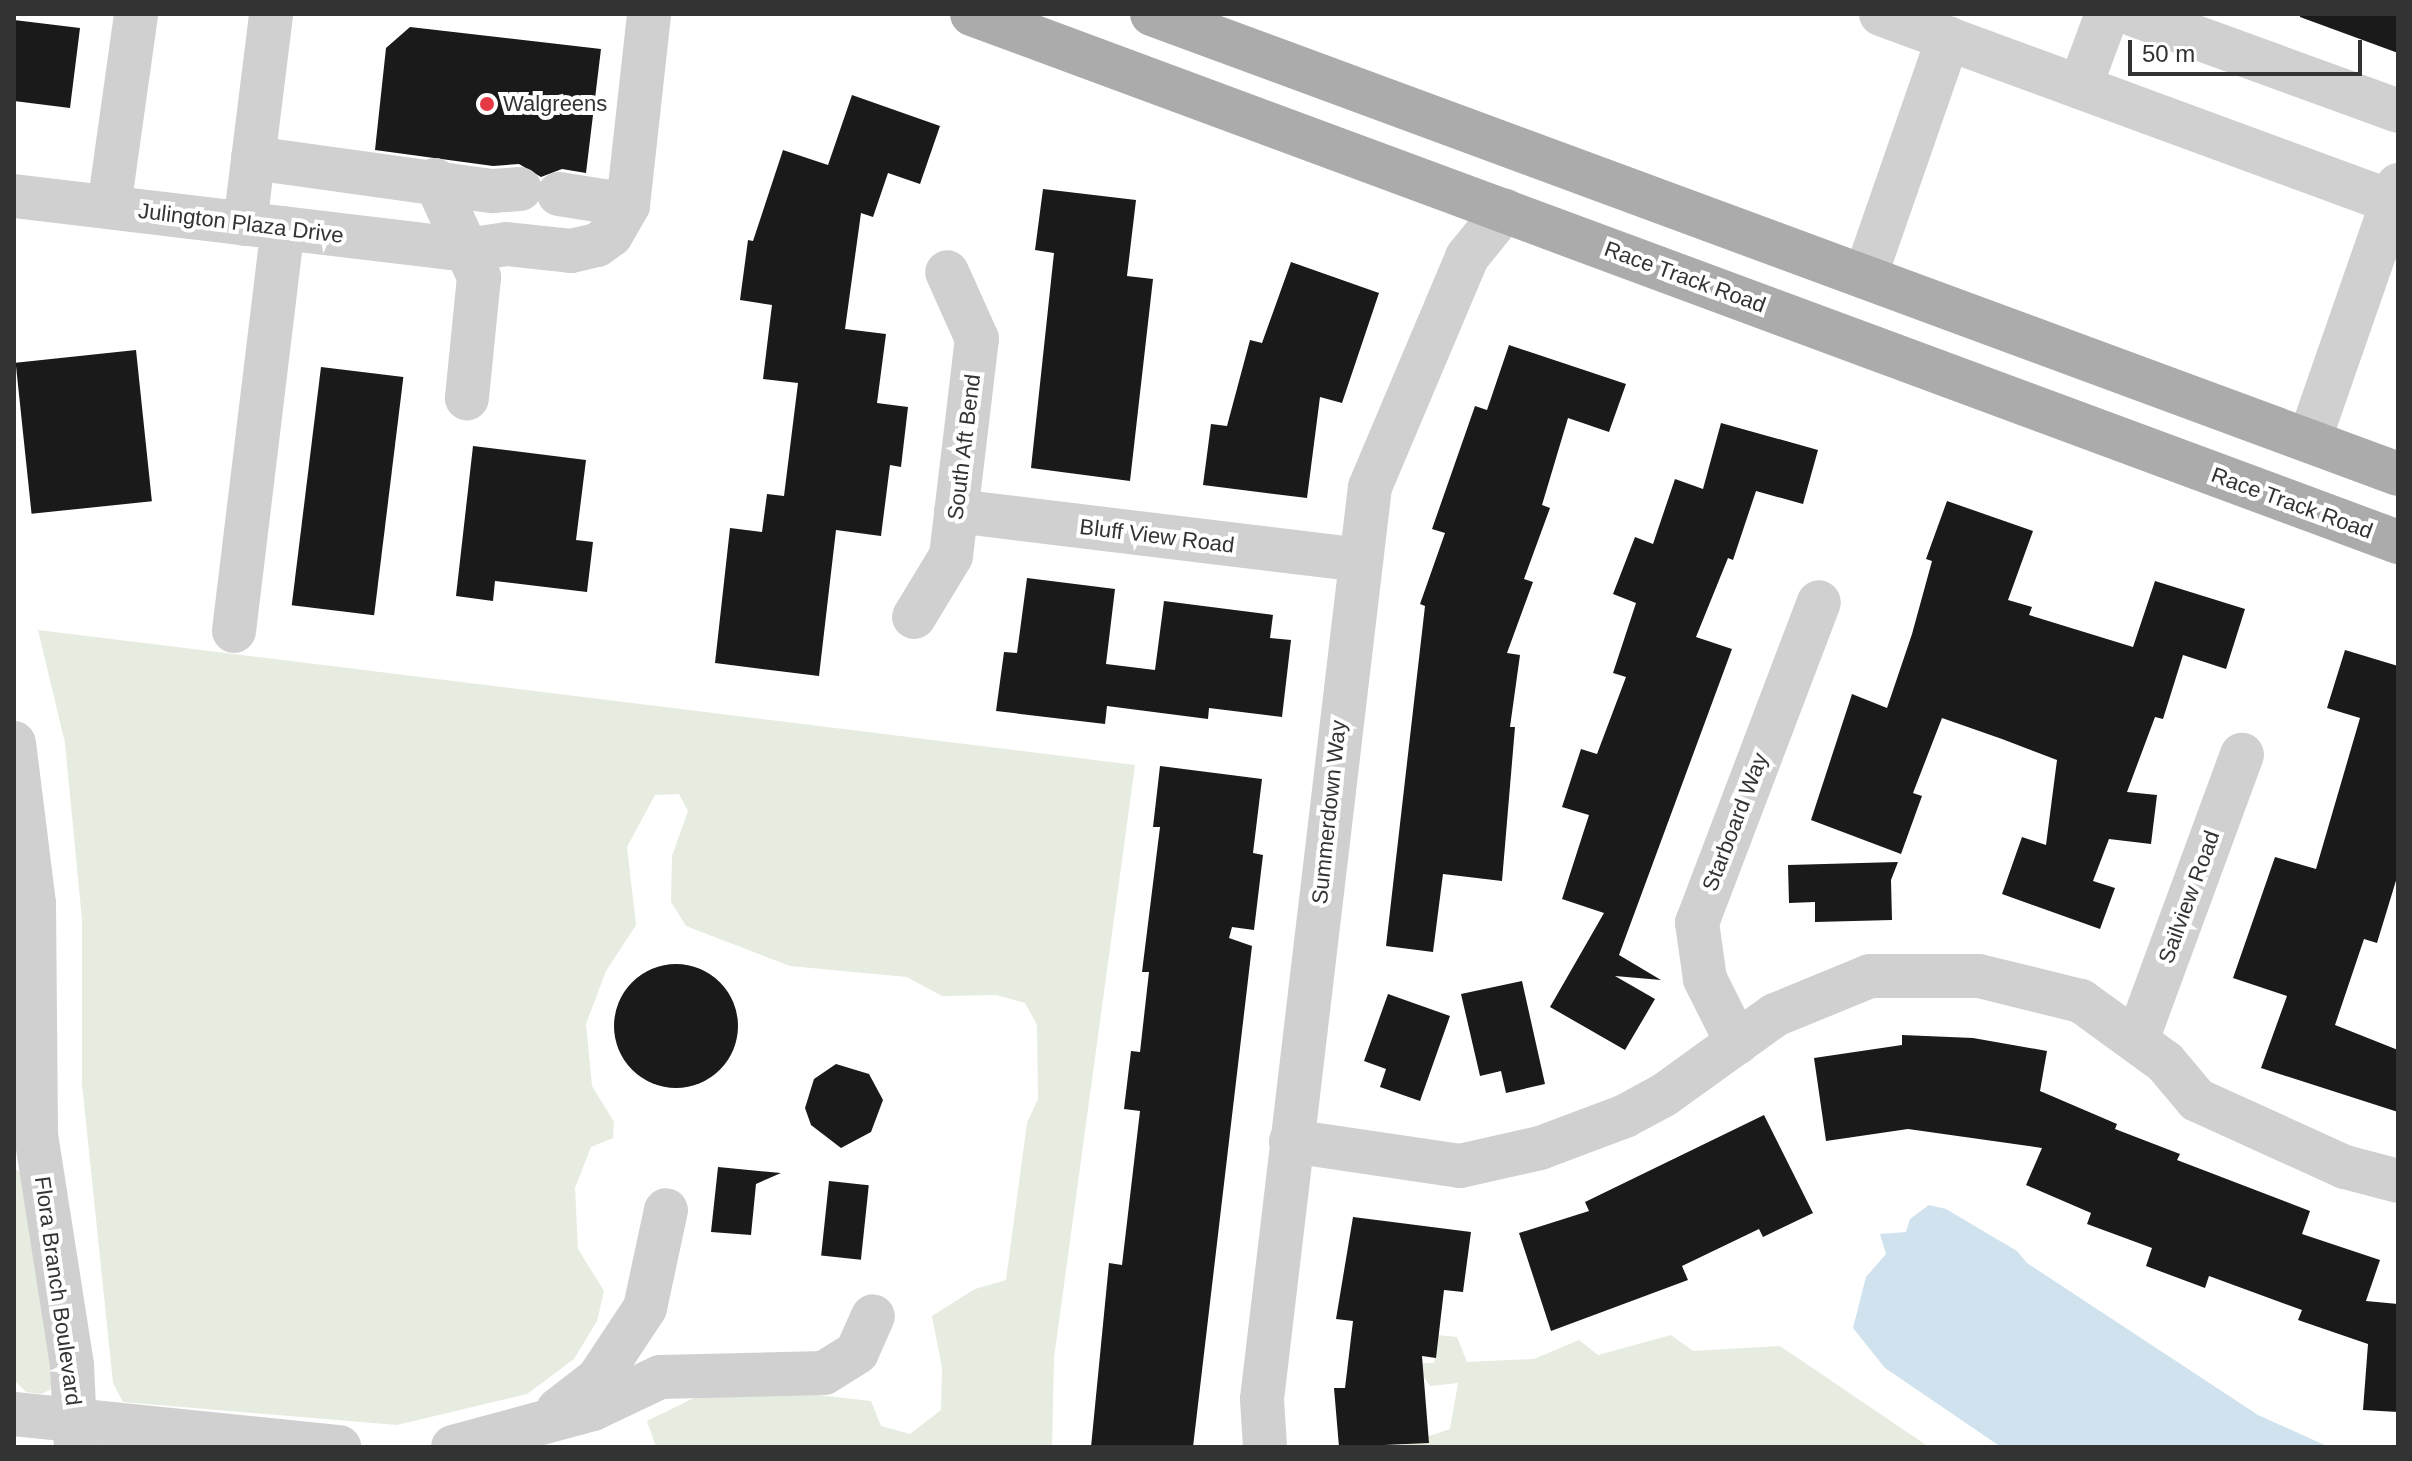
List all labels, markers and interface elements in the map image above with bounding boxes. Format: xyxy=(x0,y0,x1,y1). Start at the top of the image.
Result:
scale bar xyxy=(2132,24,2366,74)
text: 50 m xyxy=(2142,40,2195,67)
place label: Walgreens xyxy=(503,91,607,117)
marker: Walgreens xyxy=(478,95,496,113)
street label: Julington Plaza Drive xyxy=(137,197,345,249)
street label: Race Track Road xyxy=(1600,235,1770,319)
street label: South Aft Bend xyxy=(942,372,986,522)
street label: Race Track Road xyxy=(2207,461,2377,545)
street label: Bluff View Road xyxy=(1078,513,1236,559)
street label: Summerdown Way xyxy=(1306,719,1352,905)
street label: Starboard Way xyxy=(1697,749,1773,895)
street label: Sailview Road xyxy=(2153,827,2225,967)
street label: Flora Branch Boulevard xyxy=(29,1175,87,1407)

